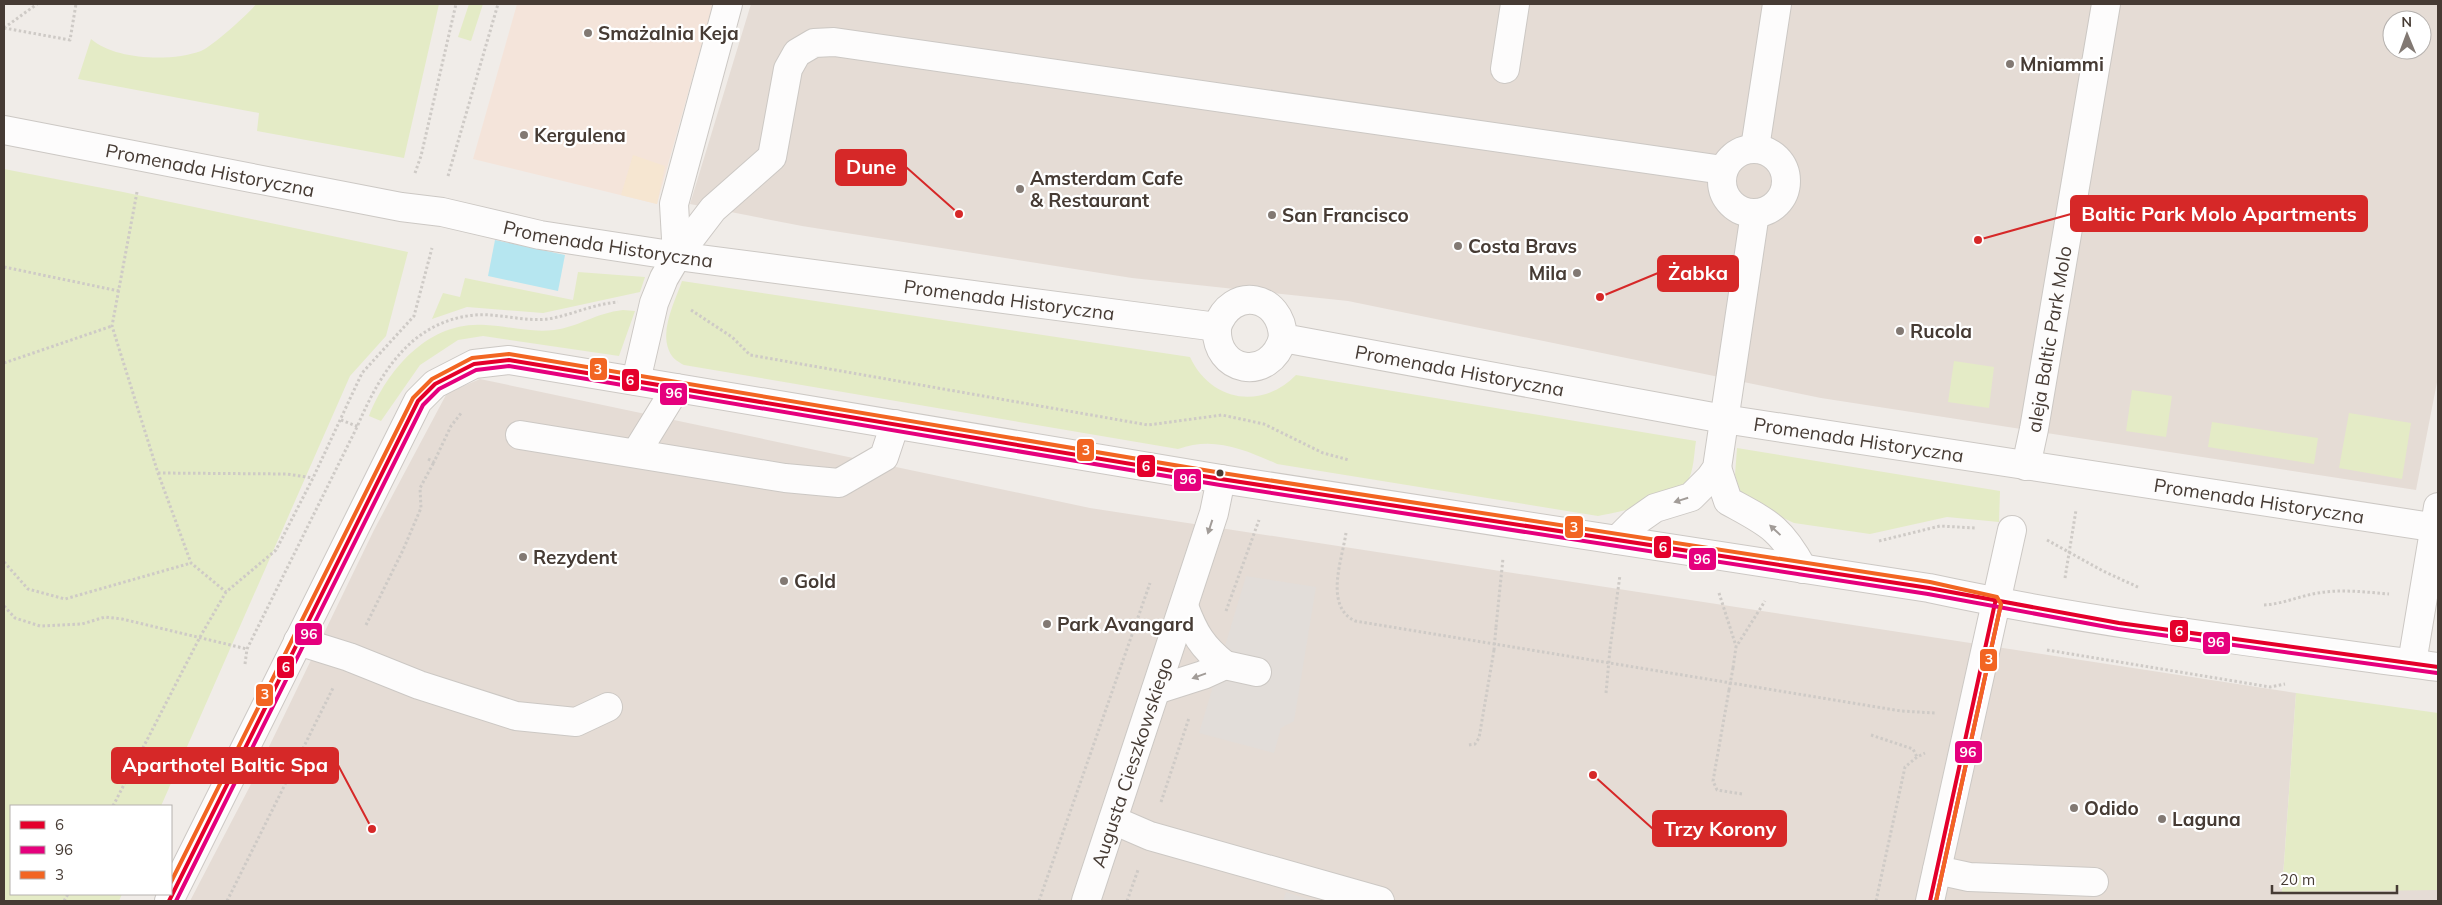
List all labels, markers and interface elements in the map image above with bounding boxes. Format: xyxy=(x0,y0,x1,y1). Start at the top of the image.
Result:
north arrow xyxy=(2382,10,2432,60)
text: N xyxy=(2401,13,2412,31)
place label: Smażalnia Keja xyxy=(598,21,739,45)
marker: Smażalnia Keja xyxy=(582,27,594,39)
place label: Mniammi xyxy=(2020,52,2104,76)
marker: Mniammi xyxy=(2004,58,2016,70)
place label: Kergulena xyxy=(534,123,626,147)
marker: Kergulena xyxy=(518,129,530,141)
street label: Promenada Historyczna xyxy=(104,138,317,202)
callout: Dune xyxy=(836,150,906,185)
text: Dune xyxy=(846,154,896,179)
place label: Amsterdam Cafe & Restaurant xyxy=(1030,166,1183,212)
marker: Amsterdam Cafe & Restaurant xyxy=(1014,183,1026,195)
callout: Baltic Park Molo Apartments xyxy=(2071,196,2367,231)
text: Baltic Park Molo Apartments xyxy=(2081,201,2357,226)
place label: San Francisco xyxy=(1282,203,1409,227)
marker: San Francisco xyxy=(1266,209,1278,221)
street label: Promenada Historyczna xyxy=(501,215,714,273)
place label: Costa Bravs xyxy=(1468,234,1577,258)
marker: Costa Bravs xyxy=(1452,240,1464,252)
street label: aleja Baltic Park Molo xyxy=(2022,244,2077,434)
callout: Żabka xyxy=(1658,256,1738,291)
text: Żabka xyxy=(1668,260,1728,285)
place label: Mila xyxy=(1529,261,1567,285)
marker: Mila xyxy=(1571,267,1583,279)
street label: Promenada Historyczna xyxy=(902,274,1116,325)
place label: Rucola xyxy=(1910,319,1972,343)
marker: Rucola xyxy=(1894,325,1906,337)
street label: Promenada Historyczna xyxy=(1353,339,1566,401)
line badge: 3 xyxy=(589,357,608,381)
text: 3 xyxy=(594,360,602,378)
line badge: 6 xyxy=(621,368,640,392)
text: 6 xyxy=(626,371,634,389)
line badge: 96 xyxy=(659,382,688,406)
text: 96 xyxy=(666,384,682,402)
street label: Promenada Historyczna xyxy=(1752,412,1965,467)
line badge: 3 xyxy=(1076,438,1095,462)
text: 3 xyxy=(1082,441,1090,459)
line badge: 6 xyxy=(1136,454,1156,478)
text: 6 xyxy=(1142,457,1150,475)
line badge: 96 xyxy=(1173,468,1202,492)
unlabelled marker xyxy=(1215,468,1225,478)
text: 96 xyxy=(1180,470,1196,488)
street label: Promenada Historyczna xyxy=(2152,473,2366,529)
one-way arrow xyxy=(1673,496,1688,504)
line badge: 3 xyxy=(1564,515,1584,539)
text: 3 xyxy=(1570,518,1578,536)
one-way arrow xyxy=(1206,519,1213,534)
one-way arrow xyxy=(1770,524,1782,536)
line badge: 6 xyxy=(1653,535,1672,559)
text: 6 xyxy=(1659,538,1667,556)
place label: Rezydent xyxy=(533,545,617,569)
line badge: 96 xyxy=(1688,547,1717,571)
text: 96 xyxy=(1694,550,1710,568)
marker: Rezydent xyxy=(517,551,529,563)
place label: Gold xyxy=(794,569,836,593)
marker: Gold xyxy=(778,575,790,587)
place label: Park Avangard xyxy=(1057,612,1194,636)
marker: Park Avangard xyxy=(1041,618,1053,630)
line badge: 6 xyxy=(2169,619,2189,643)
line badge: 96 xyxy=(294,622,323,646)
text: 6 xyxy=(2175,622,2183,640)
text: 96 xyxy=(301,625,317,643)
line badge: 96 xyxy=(2202,631,2231,655)
text: 96 xyxy=(2208,633,2224,651)
line badge: 3 xyxy=(1979,648,1998,672)
text: 3 xyxy=(1985,650,1993,668)
street label: Augusta Cieszkowskiego xyxy=(1086,654,1178,871)
line badge: 6 xyxy=(276,655,295,679)
text: 6 xyxy=(282,658,290,676)
one-way arrow xyxy=(1192,673,1207,680)
line badge: 3 xyxy=(255,683,274,707)
text: 3 xyxy=(261,685,269,703)
line badge: 96 xyxy=(1954,740,1983,764)
text: 96 xyxy=(1960,743,1976,761)
callout: Aparthotel Baltic Spa xyxy=(112,748,338,783)
text: Aparthotel Baltic Spa xyxy=(122,752,328,777)
place label: Odido xyxy=(2084,796,2139,820)
marker: Odido xyxy=(2068,802,2080,814)
legend xyxy=(10,805,172,895)
place label: Laguna xyxy=(2172,807,2241,831)
callout: Trzy Korony xyxy=(1653,811,1786,846)
marker: Laguna xyxy=(2156,813,2168,825)
text: 6 xyxy=(55,815,64,834)
text: Trzy Korony xyxy=(1664,816,1777,841)
text: 96 xyxy=(55,840,73,859)
scale bar xyxy=(2272,862,2397,894)
text: 3 xyxy=(55,865,64,884)
text: 20 m xyxy=(2280,870,2315,889)

